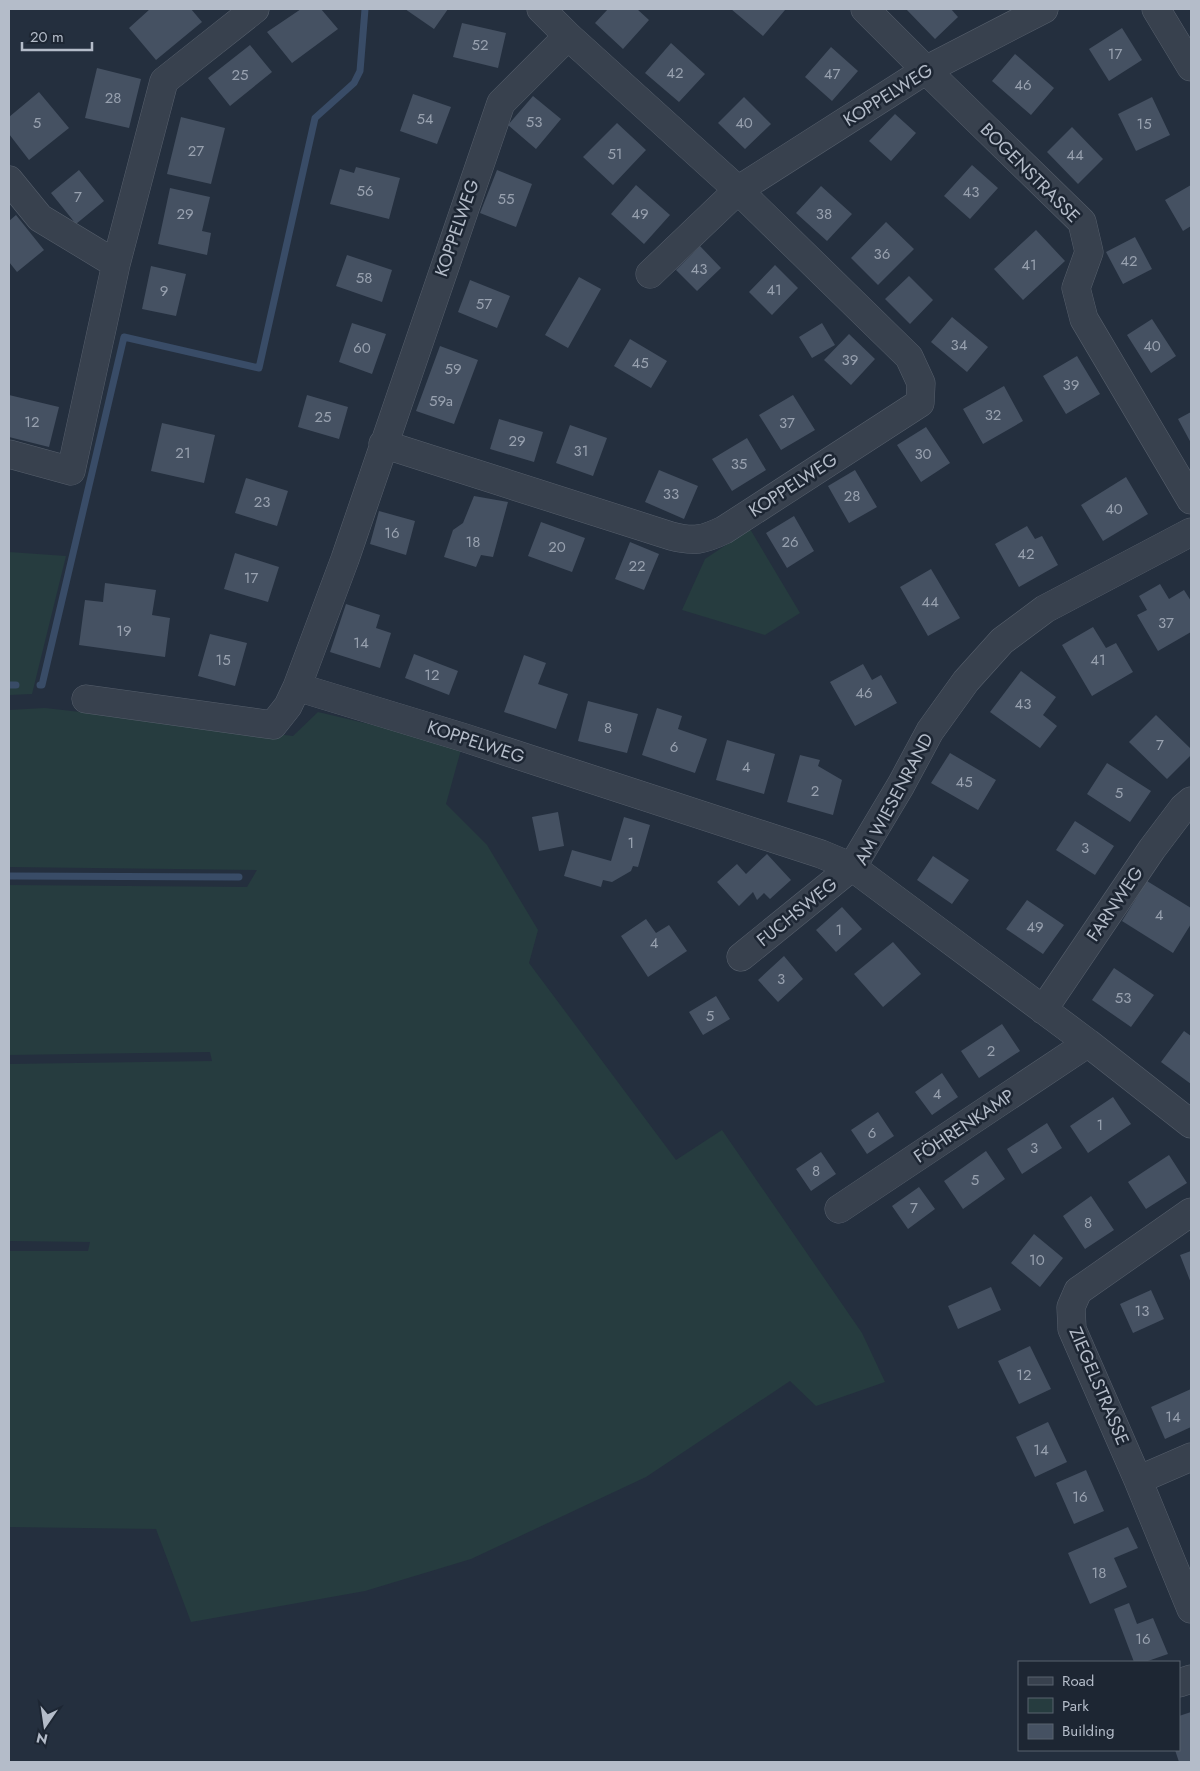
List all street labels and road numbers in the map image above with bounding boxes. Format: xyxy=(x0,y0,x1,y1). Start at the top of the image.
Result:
street label: KOPPELWEG xyxy=(838,57,938,133)
street label: BOGENSTRASSE xyxy=(974,117,1086,229)
street label: KOPPELWEG xyxy=(428,176,486,280)
street label: KOPPELWEG xyxy=(744,447,843,523)
street label: KOPPELWEG xyxy=(424,714,528,770)
street label: AM WIESENRAND xyxy=(848,729,940,869)
street label: FARNWEG xyxy=(1080,861,1150,947)
street label: FUCHSWEG xyxy=(751,871,843,953)
street label: FÖHRENKAMP xyxy=(908,1083,1020,1169)
street label: ZIEGELSTRASSE xyxy=(1062,1323,1136,1449)

